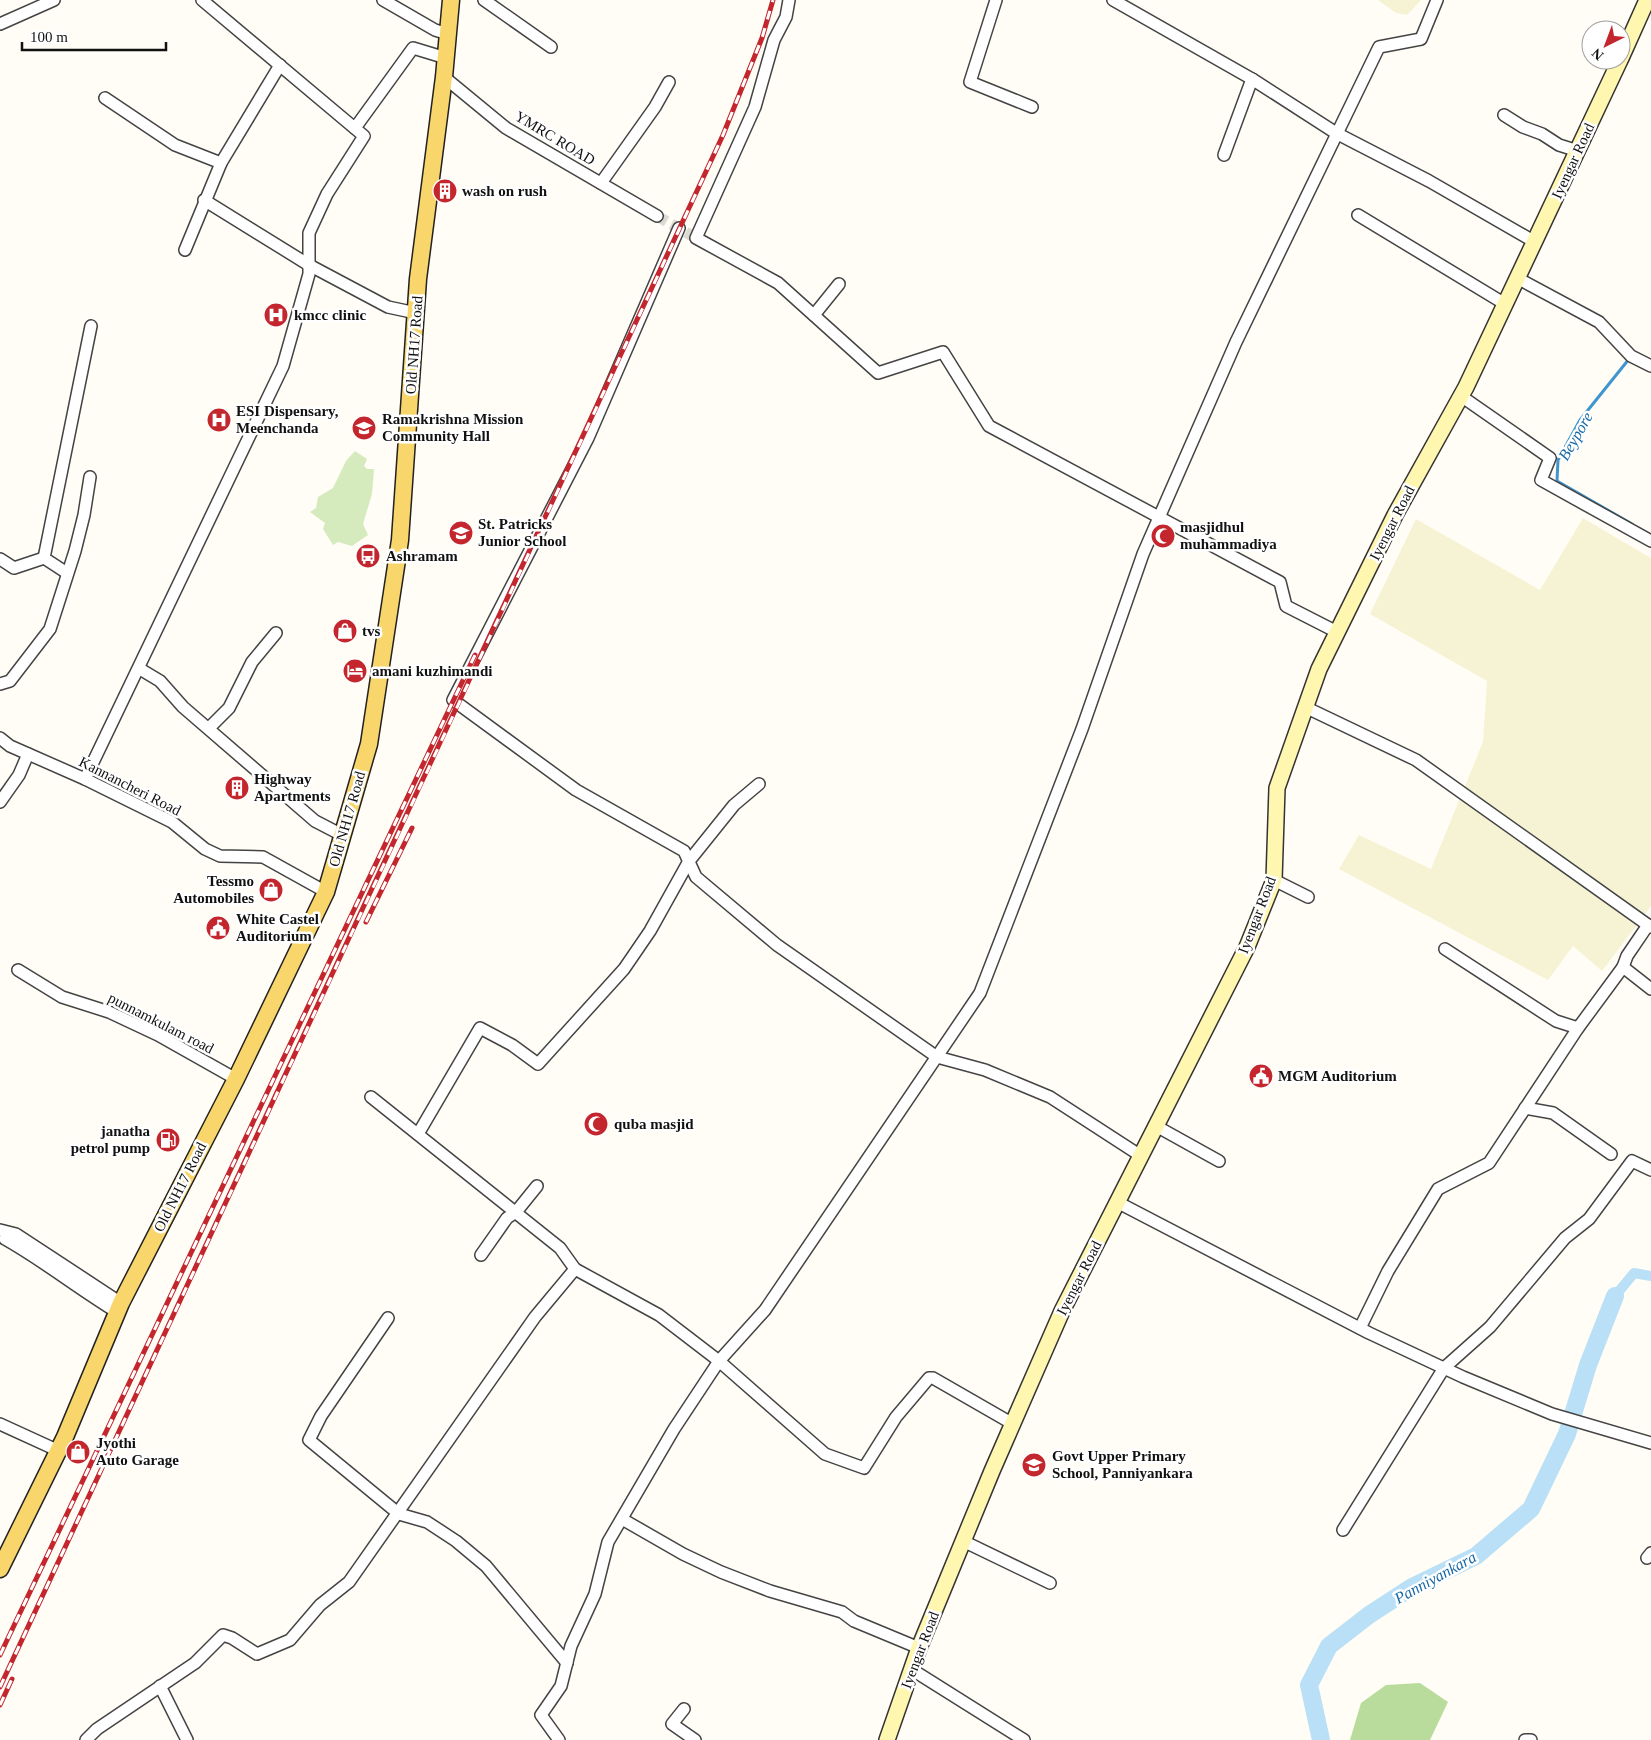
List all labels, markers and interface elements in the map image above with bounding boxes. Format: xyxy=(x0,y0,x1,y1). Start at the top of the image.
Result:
scale bar xyxy=(22,20,166,52)
north arrow xyxy=(1581,20,1631,70)
text: 100 m xyxy=(30,29,68,45)
text: N xyxy=(1589,45,1606,63)
street label: YMRC ROAD xyxy=(512,108,598,168)
street label: Iyengar Road xyxy=(1549,120,1598,201)
building icon: wash on rush xyxy=(432,178,458,204)
place label: wash on rush xyxy=(462,183,548,199)
street label: Old NH17 Road xyxy=(403,295,425,395)
hospital icon: kmcc clinic xyxy=(263,302,289,328)
place label: kmcc clinic xyxy=(294,307,366,323)
place label: ESI Dispensary, Meenchanda xyxy=(236,403,339,436)
hospital icon: ESI Dispensary, Meenchanda xyxy=(206,407,232,433)
water label: Beypore xyxy=(1555,409,1597,464)
place label: Ramakrishna Mission Community Hall xyxy=(382,411,524,444)
school or university icon: Ramakrishna Mission Community Hall xyxy=(351,415,377,441)
street label: Iyengar Road xyxy=(1366,483,1418,563)
place label: St. Patricks Junior School xyxy=(478,516,567,549)
place label: masjidhul muhammadiya xyxy=(1180,519,1277,552)
school or university icon: St. Patricks Junior School xyxy=(448,520,474,546)
mosque icon: masjidhul muhammadiya xyxy=(1150,523,1176,549)
bus stop icon: Ashramam xyxy=(355,543,381,569)
place label: Ashramam xyxy=(386,548,458,564)
shop icon: tvs xyxy=(332,618,358,644)
place label: tvs xyxy=(362,623,380,639)
hotel icon: amani kuzhimandi xyxy=(342,658,368,684)
place label: amani kuzhimandi xyxy=(372,663,492,679)
street label: Kannancheri Road xyxy=(76,753,184,819)
street label: Old NH17 Road xyxy=(326,769,368,868)
place label: Highway Apartments xyxy=(254,771,331,804)
building icon: Highway Apartments xyxy=(224,775,250,801)
place label: Tessmo Automobiles xyxy=(173,873,254,906)
street label: Iyengar Road xyxy=(1235,874,1279,956)
shop icon: Tessmo Automobiles xyxy=(258,877,284,903)
place label: White Castel Auditorium xyxy=(236,911,319,944)
public building icon: White Castel Auditorium xyxy=(205,915,231,941)
street label: punnamkulam road xyxy=(106,989,217,1057)
public building icon: MGM Auditorium xyxy=(1248,1063,1274,1089)
place label: MGM Auditorium xyxy=(1278,1068,1397,1084)
mosque icon: quba masjid xyxy=(583,1111,609,1137)
place label: quba masjid xyxy=(614,1116,694,1132)
place label: janatha petrol pump xyxy=(71,1123,150,1156)
fuel station icon: janatha petrol pump xyxy=(155,1127,181,1153)
street label: Old NH17 Road xyxy=(151,1139,210,1234)
street label: Iyengar Road xyxy=(1053,1238,1105,1318)
place label: Jyothi Auto Garage xyxy=(96,1435,179,1468)
shop icon: Jyothi Auto Garage xyxy=(65,1439,91,1465)
place label: Govt Upper Primary School, Panniyankara xyxy=(1052,1448,1193,1481)
school or university icon: Govt Upper Primary School, Panniyankara xyxy=(1021,1452,1047,1478)
water label: Panniyankara xyxy=(1391,1548,1479,1608)
street label: Iyengar Road xyxy=(898,1609,942,1691)

